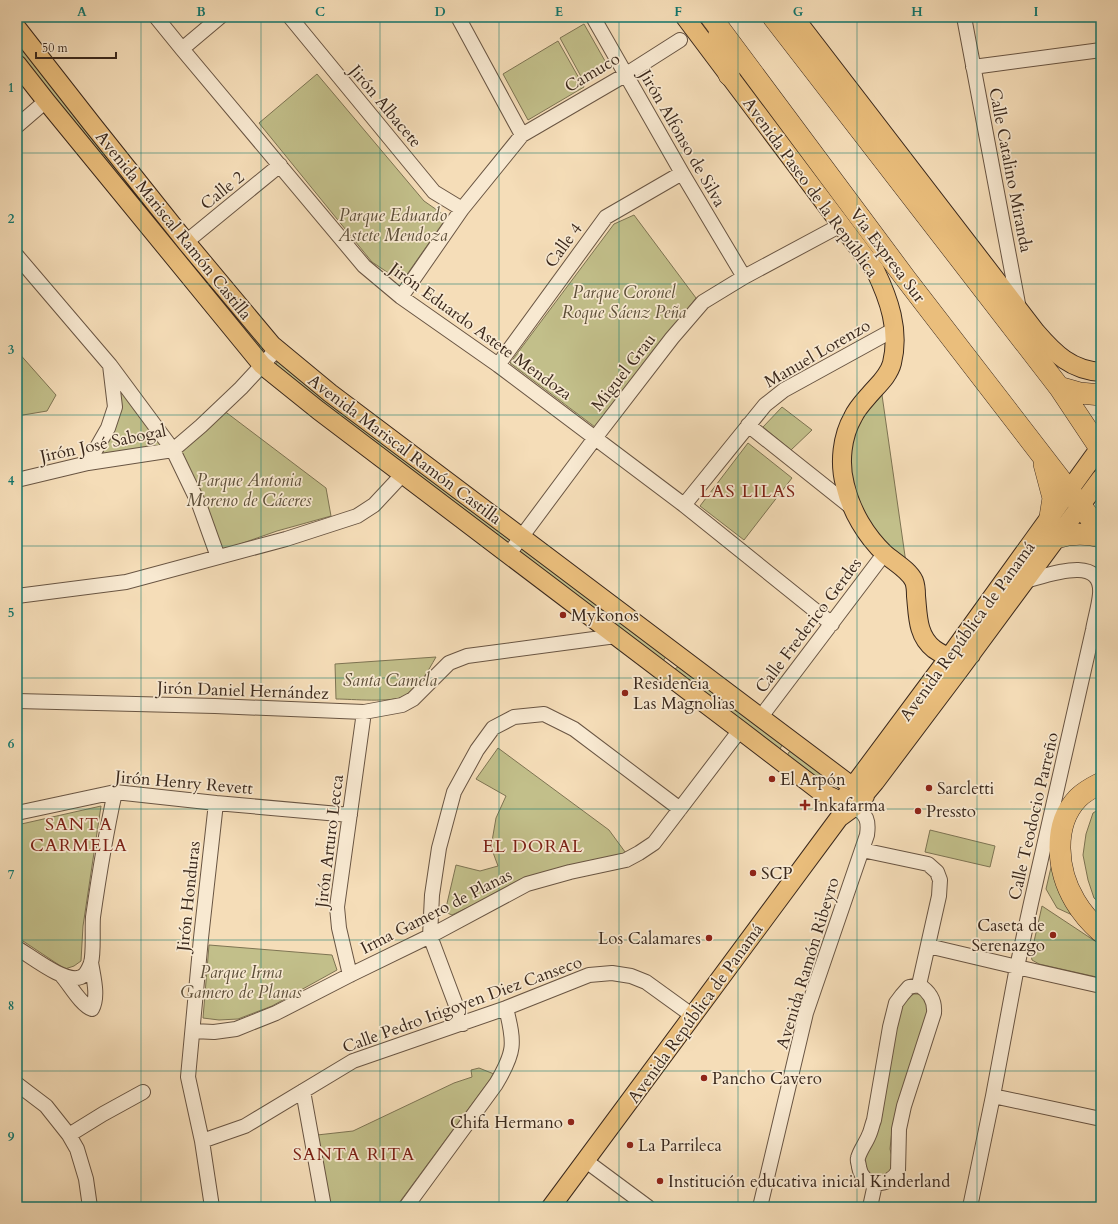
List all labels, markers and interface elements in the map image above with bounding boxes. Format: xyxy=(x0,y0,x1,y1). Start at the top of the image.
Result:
text: A xyxy=(77,3,87,21)
text: B xyxy=(196,3,206,21)
text: C xyxy=(315,3,325,21)
text: D xyxy=(434,3,446,21)
text: E xyxy=(555,3,563,21)
text: F xyxy=(674,3,682,21)
text: G xyxy=(793,3,804,21)
text: H xyxy=(911,3,923,21)
text: I xyxy=(1033,3,1039,21)
scale bar xyxy=(36,34,116,60)
text: 50 m xyxy=(42,40,69,56)
street label: Camuco xyxy=(560,47,624,98)
street label: Jirón Albacete xyxy=(342,58,427,153)
street label: Jirón Alfonso de Silva xyxy=(632,63,732,212)
text: 1 xyxy=(8,79,14,97)
street label: Calle Catalino Miranda xyxy=(983,86,1038,255)
street label: Avenida Paseo de la República xyxy=(737,93,884,282)
street label: Avenida Mariscal Ramón Castilla xyxy=(90,126,258,325)
street label: Calle 2 xyxy=(196,166,249,215)
street label: Via Expresa Sur xyxy=(844,203,931,308)
park label: Parque Eduardo Astete Mendoza xyxy=(337,204,448,247)
text: 2 xyxy=(8,210,15,228)
street label: Calle 4 xyxy=(539,218,588,272)
street label: Jirón Eduardo Astete Mendoza xyxy=(382,256,577,406)
park label: Parque Coronel Roque Sáenz Peña xyxy=(562,281,687,324)
street label: Manuel Lorenzo xyxy=(760,314,874,393)
street label: Miguel Grau xyxy=(586,329,661,416)
text: 3 xyxy=(8,341,15,359)
street label: Avenida Mariscal Ramón Castilla xyxy=(303,369,507,530)
street label: Jirón José Sabogal xyxy=(35,419,169,469)
park label: Parque Antonia Moreno de Cáceres xyxy=(186,469,312,512)
text: 4 xyxy=(8,472,15,490)
district label: LAS LILAS xyxy=(700,479,796,504)
street label: Avenida República de Panamá xyxy=(894,536,1041,726)
street label: Calle Frederico Gerdes xyxy=(750,553,867,698)
text: 5 xyxy=(8,604,14,622)
place label: Mykonos xyxy=(571,604,639,627)
marker: Mykonos xyxy=(558,610,568,620)
park label: Santa Camela xyxy=(343,669,437,692)
place label: Residencia Las Magnolias xyxy=(633,672,735,715)
street label: Jirón Daniel Hernández xyxy=(154,676,329,705)
marker: Residencia Las Magnolias xyxy=(620,688,630,698)
street label: Calle Teodocio Parreño xyxy=(1003,730,1064,902)
text: 6 xyxy=(8,735,15,753)
street label: Jirón Henry Revett xyxy=(111,765,254,800)
place label: El Arpón xyxy=(780,768,846,791)
street label: Jirón Arturo Lecca xyxy=(310,773,349,912)
marker: El Arpón xyxy=(767,774,777,784)
place label: Sarcletti xyxy=(937,777,995,800)
marker: Sarcletti xyxy=(924,783,934,793)
place label: Inkafarma xyxy=(813,794,886,817)
marker: Inkafarma xyxy=(800,800,810,810)
place label: Pressto xyxy=(926,800,976,823)
marker: Pressto xyxy=(913,806,923,816)
district label: SANTA CARMELA xyxy=(30,812,128,858)
district label: EL DORAL xyxy=(482,834,584,859)
street label: Jirón Honduras xyxy=(171,839,206,955)
place label: SCP xyxy=(761,862,793,885)
street label: Irma Gamero de Planas xyxy=(357,863,516,960)
text: 7 xyxy=(8,866,15,884)
marker: SCP xyxy=(748,868,758,878)
street label: Avenida Ramón Ribeyro xyxy=(770,874,845,1052)
place label: Caseta de Serenazgo xyxy=(972,914,1045,957)
street label: Avenida República de Panamá xyxy=(622,918,769,1108)
place label: Los Calamares xyxy=(598,927,701,950)
marker: Caseta de Serenazgo xyxy=(1048,930,1058,940)
marker: Los Calamares xyxy=(704,933,714,943)
street label: Calle Pedro Irigoyen Diez Canseco xyxy=(339,950,585,1059)
park label: Parque Irma Gamero de Planas xyxy=(180,961,302,1004)
text: 8 xyxy=(8,997,14,1015)
place label: Pancho Cavero xyxy=(712,1067,822,1090)
marker: Pancho Cavero xyxy=(699,1073,709,1083)
place label: Chifa Hermano xyxy=(450,1111,563,1134)
marker: Chifa Hermano xyxy=(566,1117,576,1127)
text: 9 xyxy=(8,1128,15,1146)
place label: La Parrileca xyxy=(638,1134,723,1157)
marker: La Parrileca xyxy=(625,1140,635,1150)
district label: SANTA RITA xyxy=(293,1142,415,1167)
place label: Institución educativa inicial Kinderland xyxy=(668,1170,950,1193)
marker: Institución educativa inicial Kinderland xyxy=(655,1176,665,1186)

